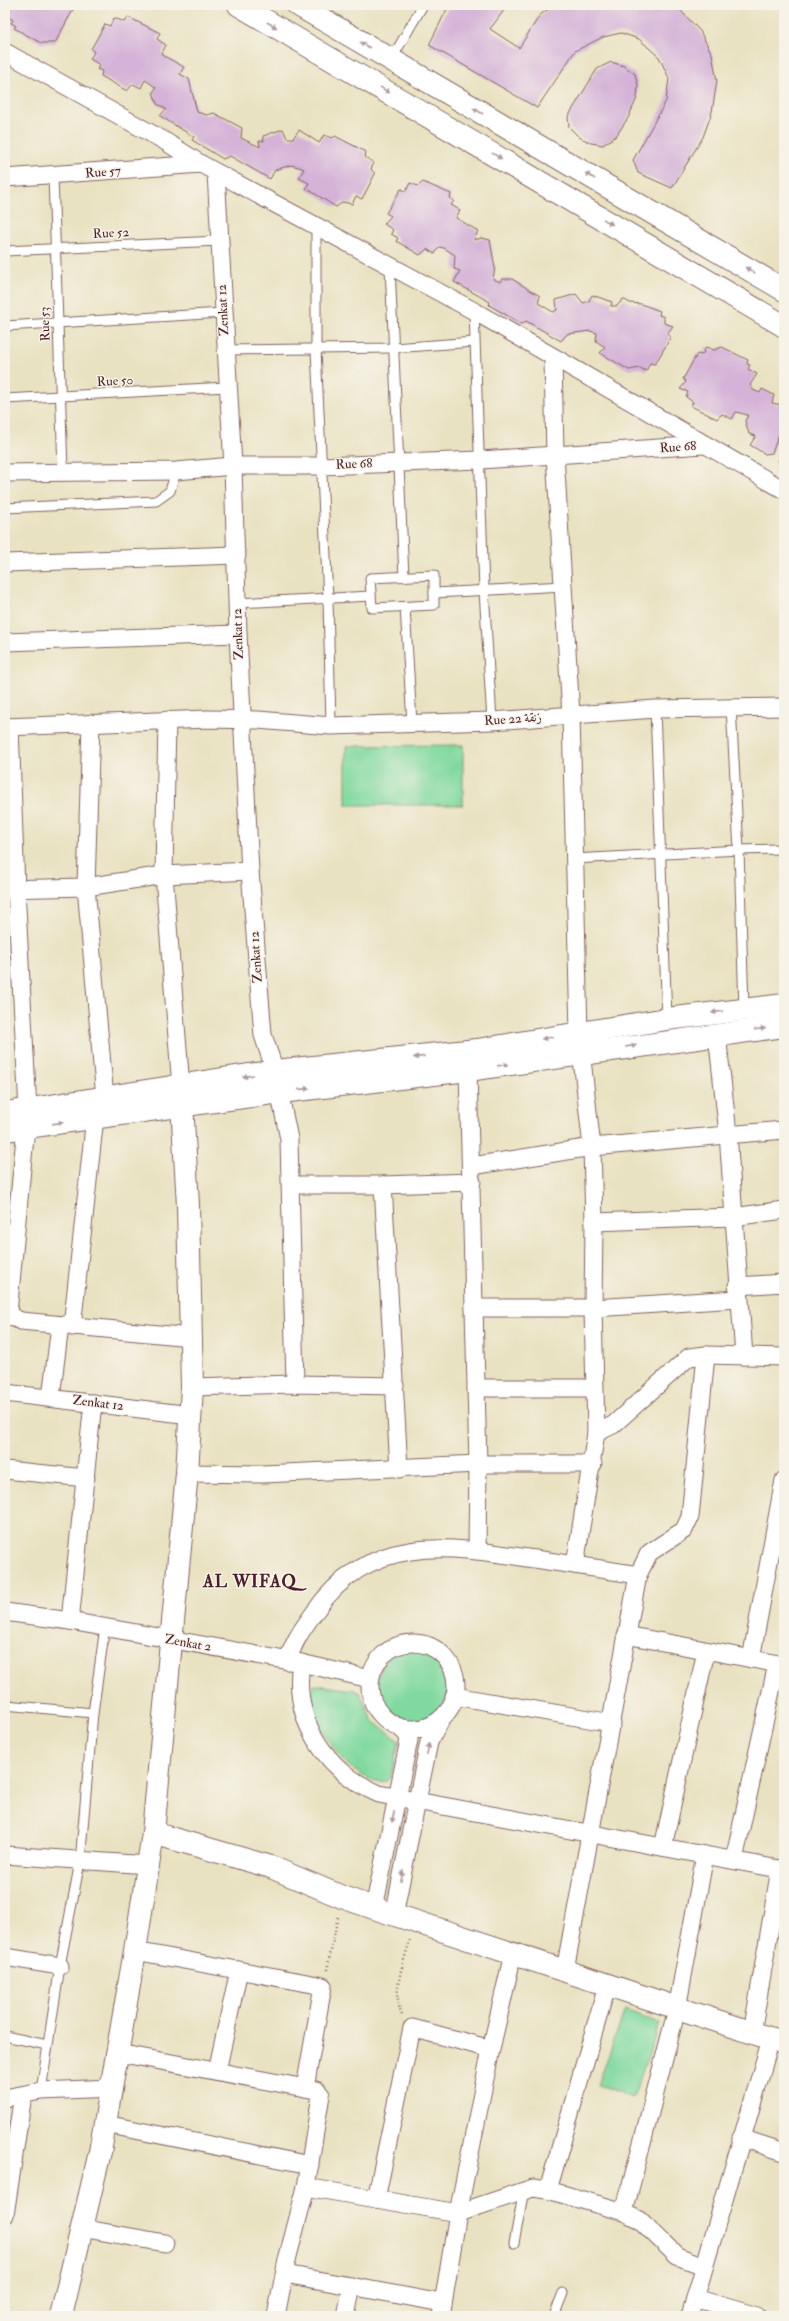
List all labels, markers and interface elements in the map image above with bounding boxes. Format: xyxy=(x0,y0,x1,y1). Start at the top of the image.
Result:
one-way arrow xyxy=(266,21,278,28)
one-way arrow xyxy=(360,41,370,49)
one-way arrow xyxy=(379,86,391,93)
one-way arrow xyxy=(472,107,483,114)
one-way arrow xyxy=(491,153,503,160)
street label: Rue 57 xyxy=(84,162,122,182)
one-way arrow xyxy=(584,173,596,180)
one-way arrow xyxy=(602,219,614,226)
street label: Rue 52 xyxy=(92,224,130,242)
one-way arrow xyxy=(744,267,756,274)
street label: Zenkat 12 xyxy=(214,283,232,336)
street label: Rue 53 xyxy=(36,306,54,342)
street label: Rue 50 xyxy=(96,372,134,390)
street label: Rue 68 xyxy=(659,438,697,456)
street label: Rue 68 xyxy=(335,455,373,473)
street label: Zenkat 12 xyxy=(229,608,247,660)
street label: Rue 22 زنقة xyxy=(484,709,542,729)
street label: Zenkat 12 xyxy=(246,930,266,983)
one-way arrow xyxy=(711,1009,724,1015)
one-way arrow xyxy=(754,1025,766,1032)
one-way arrow xyxy=(541,1035,554,1041)
one-way arrow xyxy=(625,1043,637,1049)
one-way arrow xyxy=(413,1054,425,1060)
one-way arrow xyxy=(497,1062,509,1068)
one-way arrow xyxy=(242,1073,254,1079)
one-way arrow xyxy=(298,1086,310,1092)
one-way arrow xyxy=(51,1120,64,1126)
street label: Zenkat 12 xyxy=(71,1392,125,1414)
district label: AL WIFAQ xyxy=(202,1571,308,1592)
street label: Zenkat 2 xyxy=(164,1631,213,1655)
one-way arrow xyxy=(425,1743,431,1755)
one-way arrow xyxy=(390,1811,396,1823)
one-way arrow xyxy=(399,1870,405,1883)

